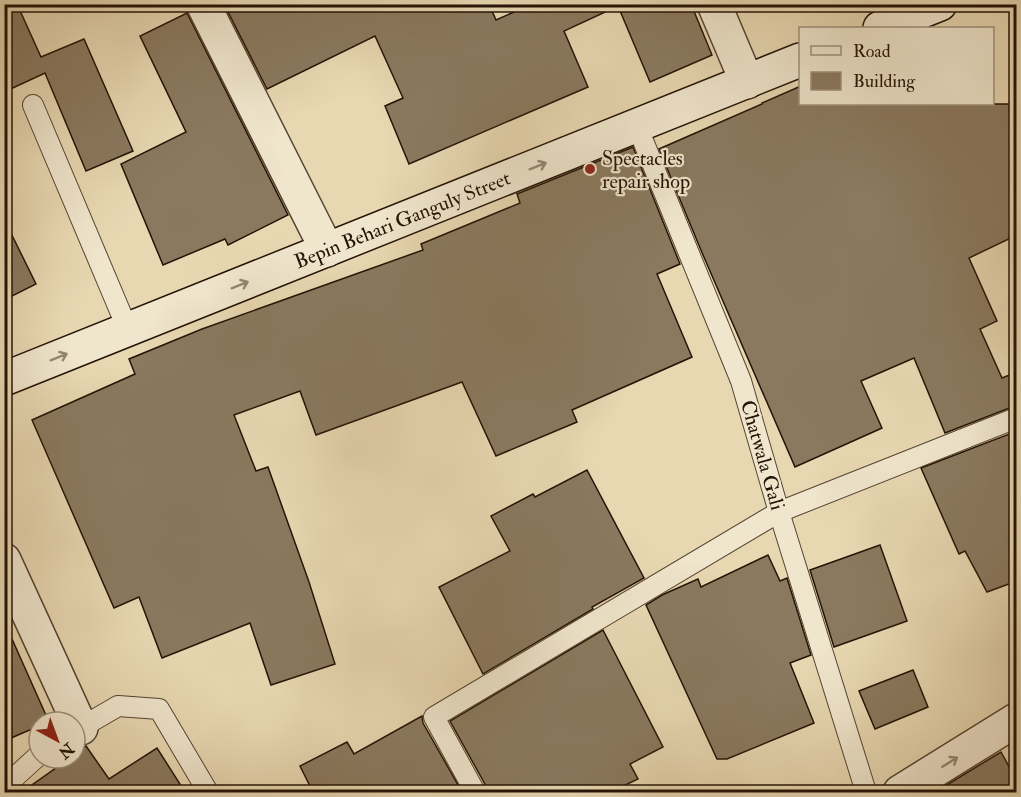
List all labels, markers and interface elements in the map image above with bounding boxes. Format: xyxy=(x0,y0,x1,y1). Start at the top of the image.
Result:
legend xyxy=(799,27,994,105)
text: Road xyxy=(853,40,891,63)
text: Building xyxy=(853,70,916,93)
place label: Spectacles repair shop xyxy=(602,146,690,195)
one-way arrow xyxy=(528,160,547,171)
marker: Spectacles repair shop xyxy=(583,162,597,176)
street label: Bepin Behari Ganguly Street xyxy=(291,165,515,274)
one-way arrow xyxy=(230,279,249,290)
one-way arrow xyxy=(49,351,68,362)
street label: Chatwala Gali xyxy=(735,397,790,513)
north arrow xyxy=(27,710,87,770)
text: N xyxy=(54,738,79,763)
one-way arrow xyxy=(941,755,958,767)

